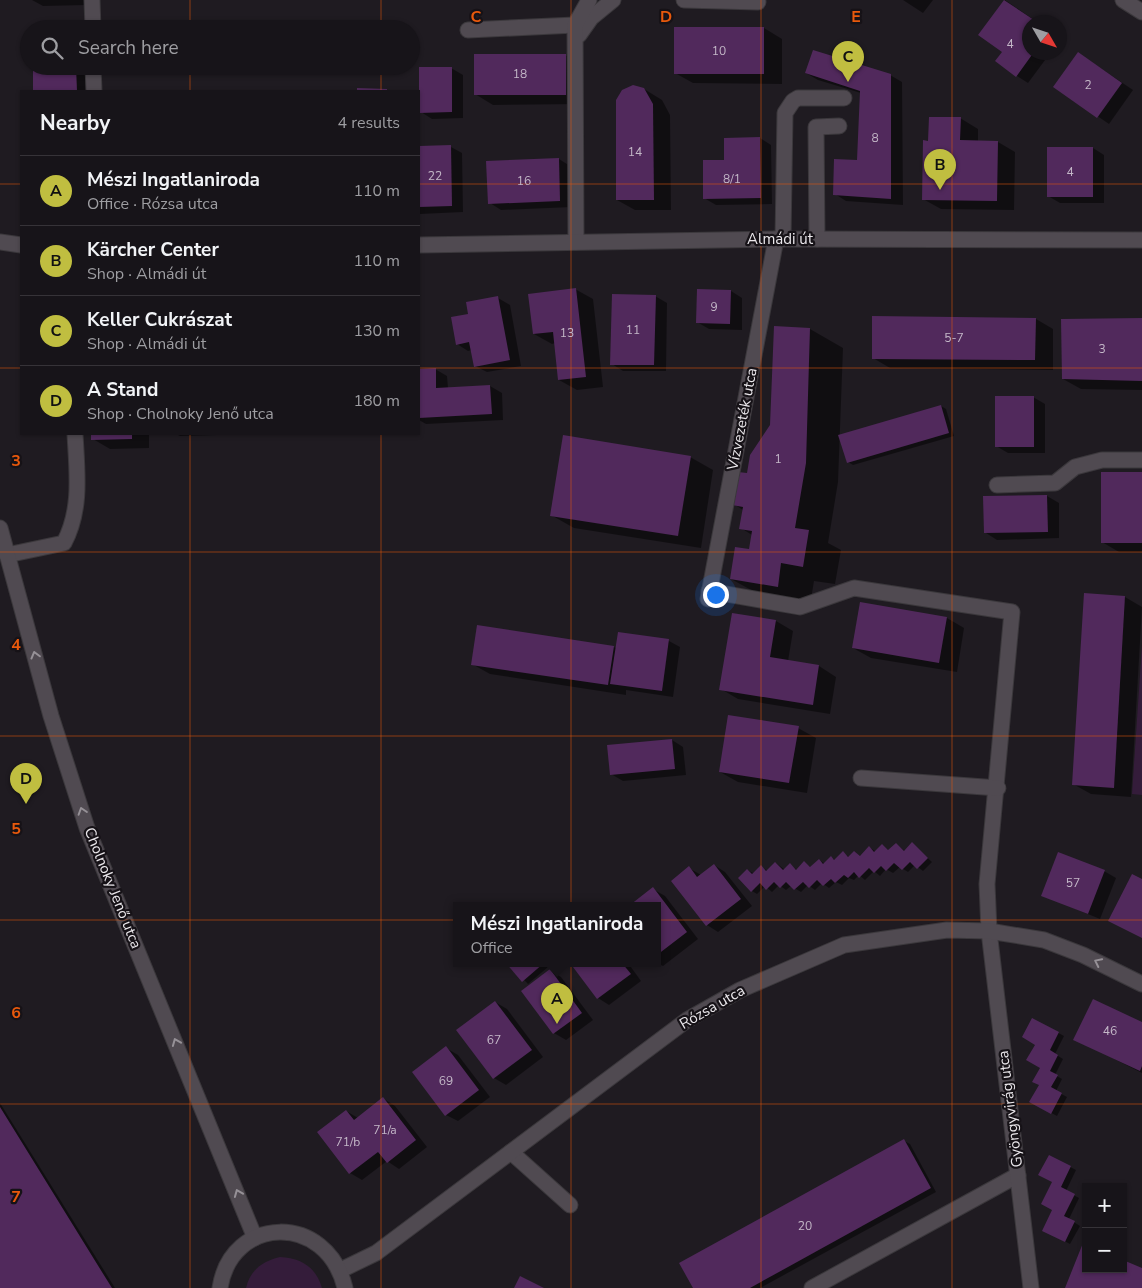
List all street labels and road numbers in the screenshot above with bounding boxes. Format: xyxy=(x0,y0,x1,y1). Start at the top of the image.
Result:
street label: Almádi út xyxy=(747,229,814,249)
street label: Vízvezeték utca xyxy=(722,366,762,473)
street label: Cholnoky Jenő utca xyxy=(80,824,146,952)
street label: Rózsa utca xyxy=(676,980,748,1034)
street label: Gyöngyvirág utca xyxy=(993,1049,1027,1169)

